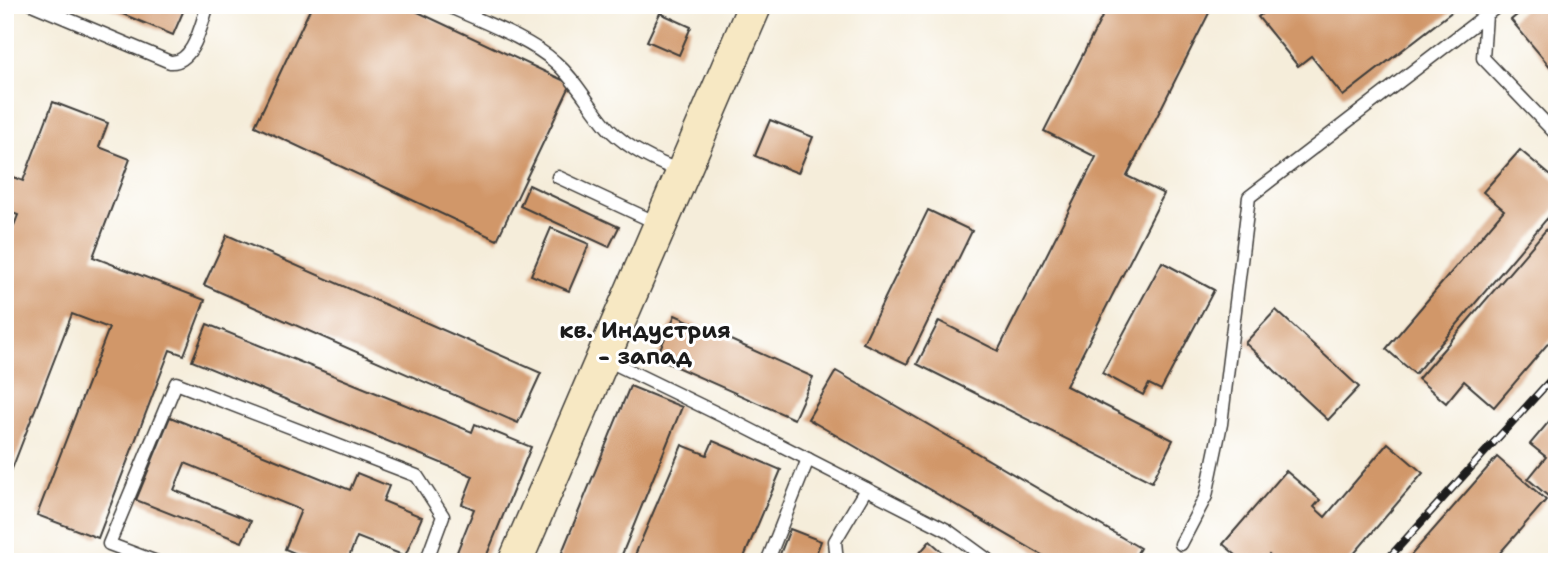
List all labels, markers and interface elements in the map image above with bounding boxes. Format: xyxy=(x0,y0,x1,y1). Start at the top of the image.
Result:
district label: кв. Индустрия - запад xyxy=(559,315,731,371)

